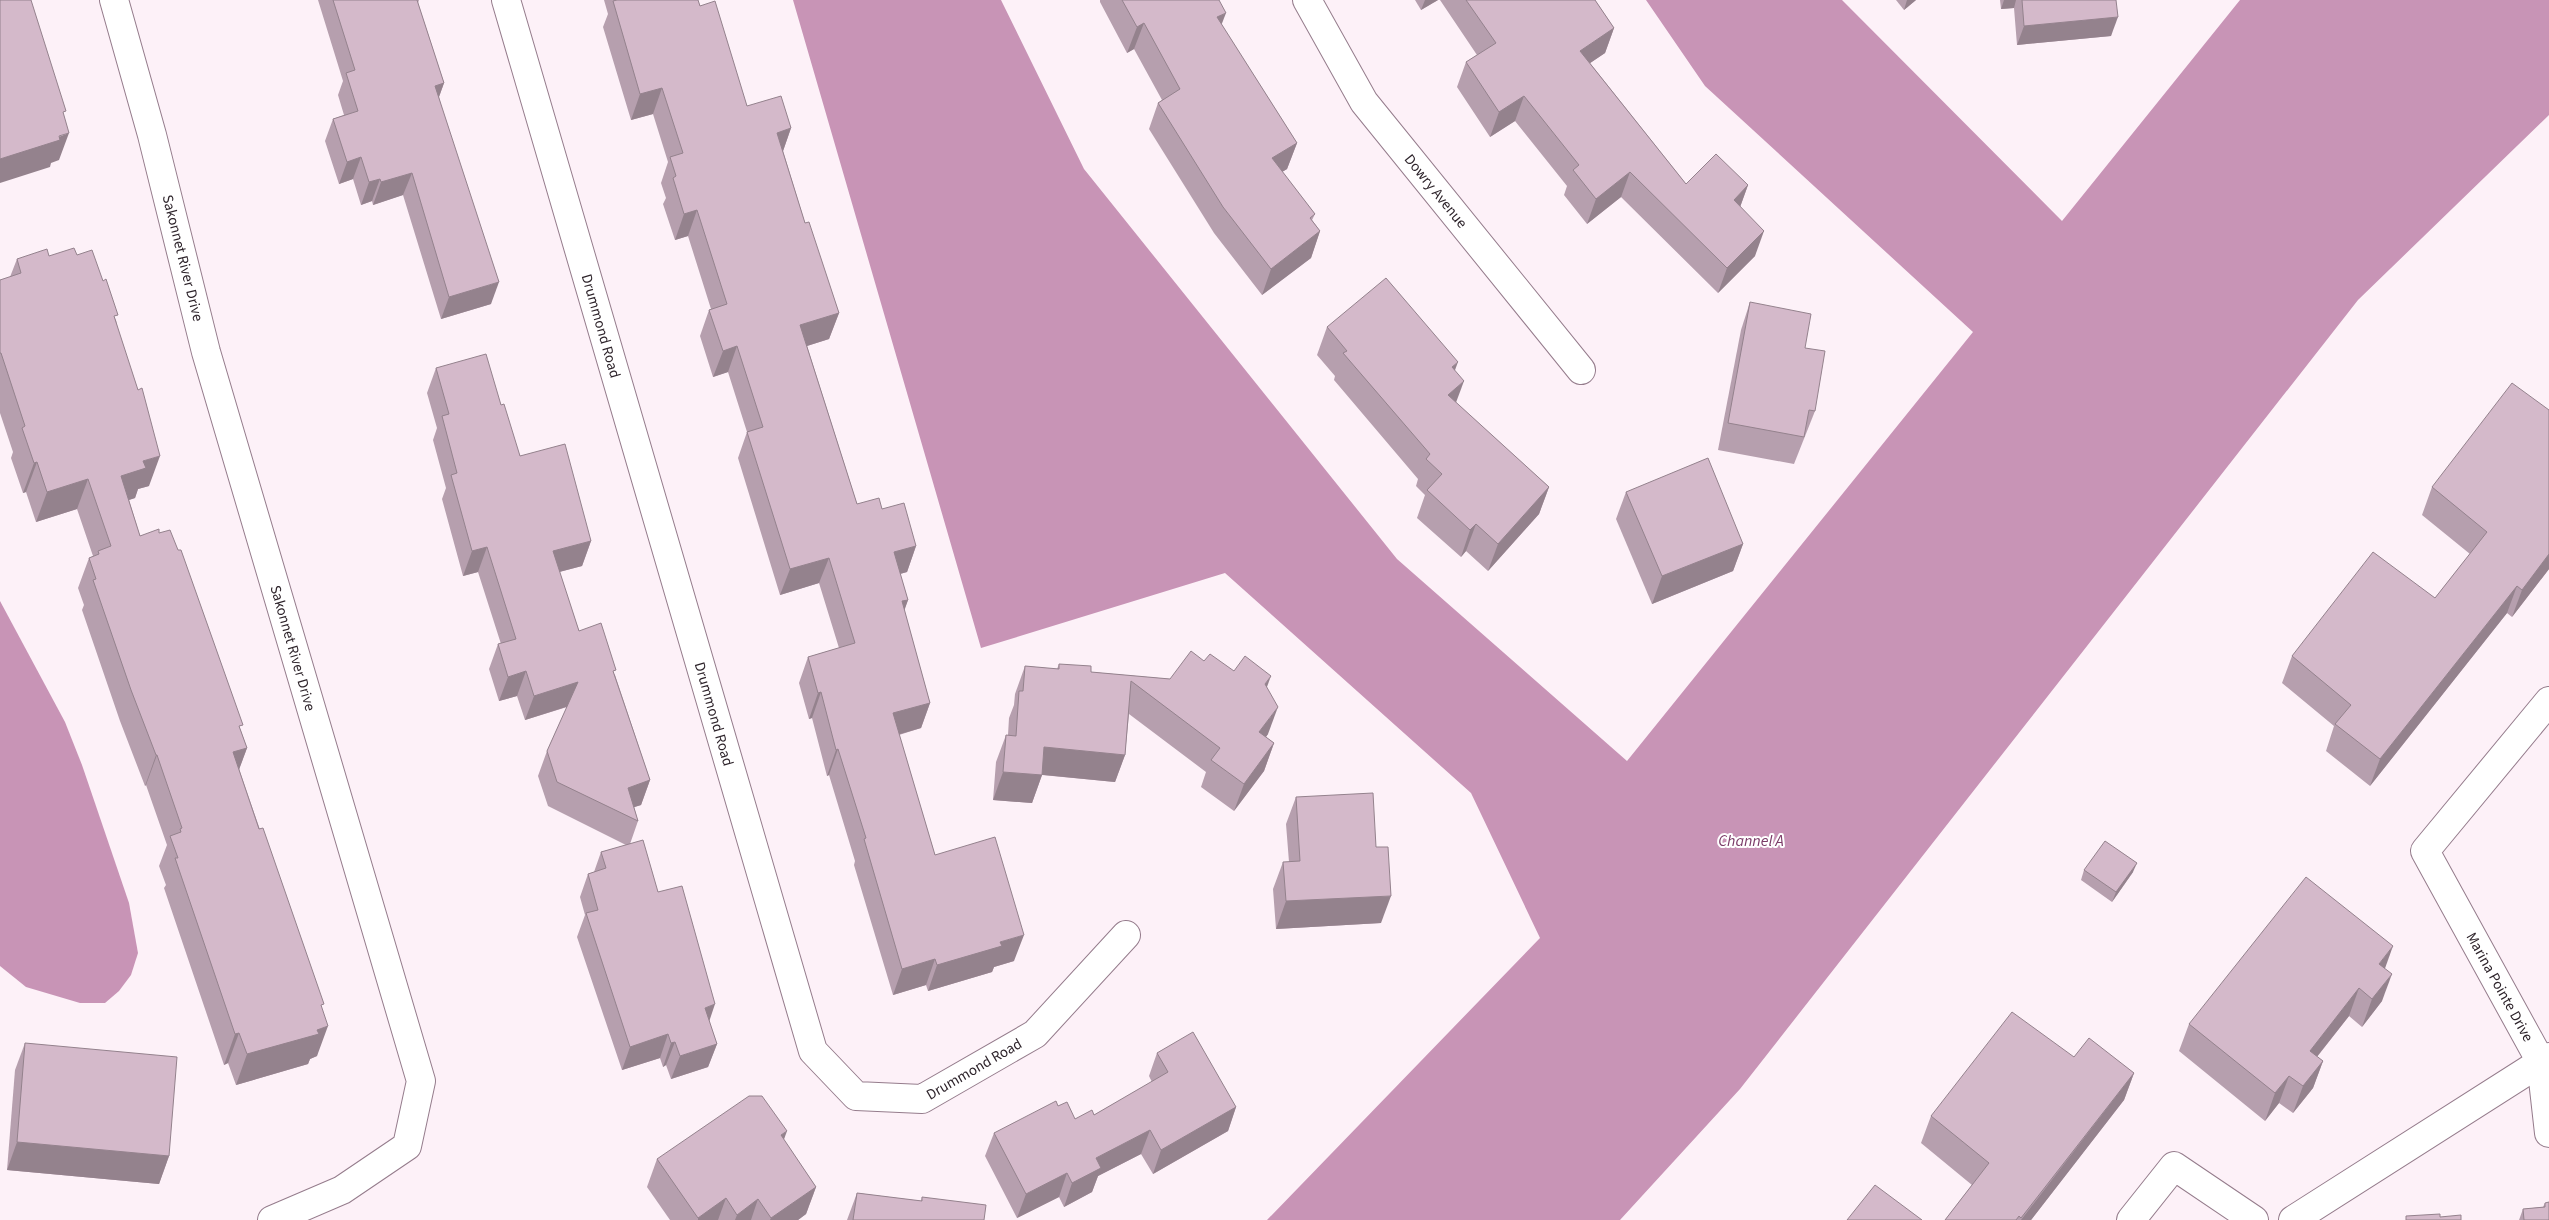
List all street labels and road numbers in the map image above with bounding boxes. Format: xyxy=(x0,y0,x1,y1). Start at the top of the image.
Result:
street label: Dowry Avenue xyxy=(1399,150,1472,233)
street label: Sakonnet River Drive xyxy=(157,193,208,324)
street label: Drummond Road xyxy=(576,272,625,381)
street label: Sakonnet River Drive xyxy=(265,583,321,713)
street label: Drummond Road xyxy=(689,660,738,769)
street label: Marina Pointe Drive xyxy=(2461,929,2538,1046)
street label: Drummond Road xyxy=(923,1034,1026,1105)

